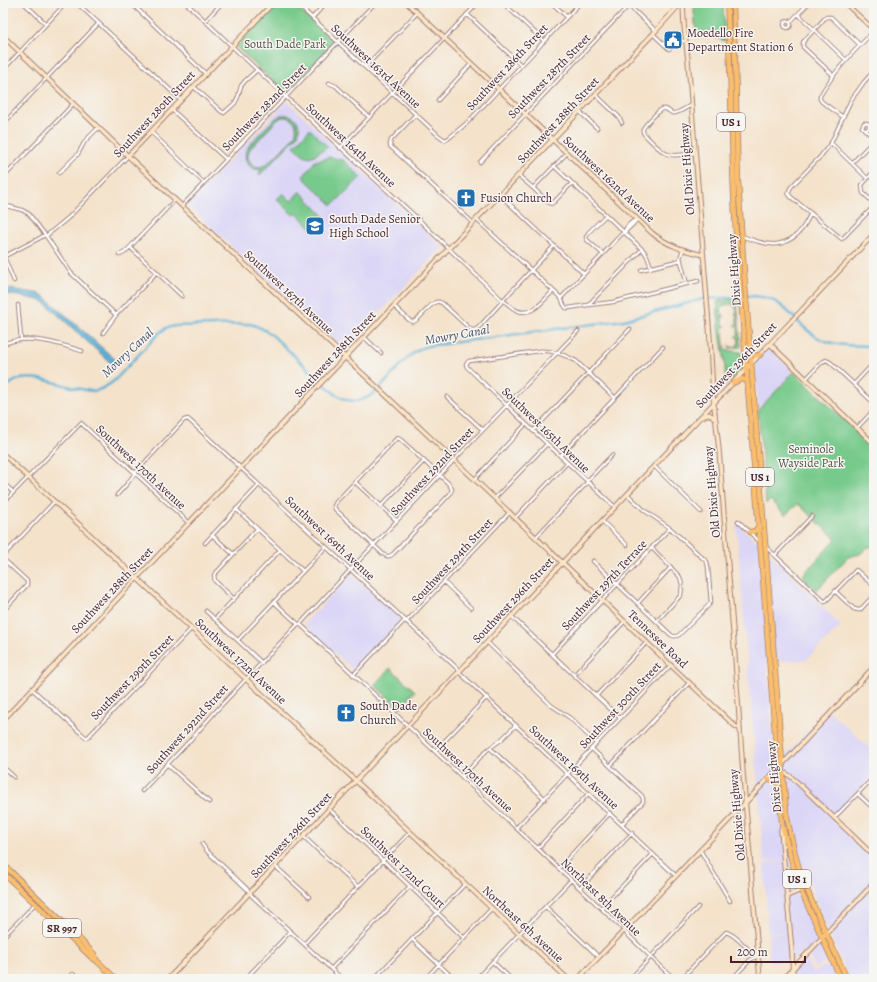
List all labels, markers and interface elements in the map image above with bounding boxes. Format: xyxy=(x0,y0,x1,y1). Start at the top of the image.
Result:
street label: Southwest 163rd Avenue xyxy=(328,20,424,112)
street label: Southwest 286th Street xyxy=(463,20,551,114)
place label: Moedello Fire Department Station 6 xyxy=(687,25,794,55)
public building icon: Moedello Fire Department Station 6 xyxy=(662,29,684,51)
street label: Southwest 287th Street xyxy=(504,30,594,122)
park label: South Dade Park xyxy=(244,36,326,52)
street label: Southwest 282nd Street xyxy=(218,60,310,154)
street label: Southwest 280th Street xyxy=(109,67,199,161)
street label: Southwest 288th Street xyxy=(514,73,602,167)
street label: Southwest 164th Avenue xyxy=(303,99,399,191)
road number: US 1 xyxy=(717,113,745,131)
street label: Old Dixie Highway xyxy=(676,122,698,216)
street label: Southwest 162nd Avenue xyxy=(560,132,658,226)
church icon: Fusion Church xyxy=(455,187,477,209)
place label: Fusion Church xyxy=(480,190,553,206)
place label: South Dade Senior High School xyxy=(329,211,421,241)
school or university icon: South Dade Senior High School xyxy=(304,215,326,237)
street label: Dixie Highway xyxy=(723,233,744,307)
street label: Southwest 167th Avenue xyxy=(241,246,337,338)
street label: Southwest 288th Street xyxy=(291,307,379,401)
street label: Southwest 296th Street xyxy=(692,318,780,412)
water label: Mowry Canal xyxy=(423,320,492,349)
water label: Mowry Canal xyxy=(98,323,158,381)
street label: Southwest 165th Avenue xyxy=(498,384,594,476)
street label: Southwest 170th Avenue xyxy=(93,421,189,513)
street label: Southwest 292nd Street xyxy=(387,423,477,519)
park label: Seminole Wayside Park xyxy=(777,441,844,471)
street label: Old Dixie Highway xyxy=(700,445,724,539)
road number: US 1 xyxy=(746,468,774,486)
street label: Southwest 169th Avenue xyxy=(282,492,378,584)
street label: Southwest 294th Street xyxy=(408,514,496,608)
street label: Southwest 297th Terrace xyxy=(558,536,650,634)
street label: Southwest 288th Street xyxy=(68,543,156,637)
street label: Southwest 296th Street xyxy=(469,553,557,647)
street label: Tennessee Road xyxy=(625,606,692,672)
street label: Southwest 172nd Avenue xyxy=(192,614,290,708)
street label: Southwest 290th Street xyxy=(87,631,177,723)
street label: Southwest 300th Street xyxy=(575,658,665,752)
street label: Southwest 292nd Street xyxy=(142,681,232,777)
place label: South Dade Church xyxy=(360,698,417,728)
church icon: South Dade Church xyxy=(335,702,357,724)
street label: Southwest 169th Avenue xyxy=(526,721,622,813)
street label: Southwest 170th Avenue xyxy=(420,724,516,816)
street label: Dixie Highway xyxy=(763,740,785,814)
street label: Old Dixie Highway xyxy=(725,768,749,862)
street label: Southwest 296th Street xyxy=(247,788,335,882)
street label: Southwest 172nd Court xyxy=(357,822,449,912)
street label: Northeast 8th Avenue xyxy=(557,855,645,939)
road number: US 1 xyxy=(783,870,811,888)
street label: Northeast 6th Avenue xyxy=(479,882,567,966)
road number: SR 997 xyxy=(43,919,81,937)
scale bar xyxy=(731,938,805,964)
text: 200 m xyxy=(737,944,768,960)

